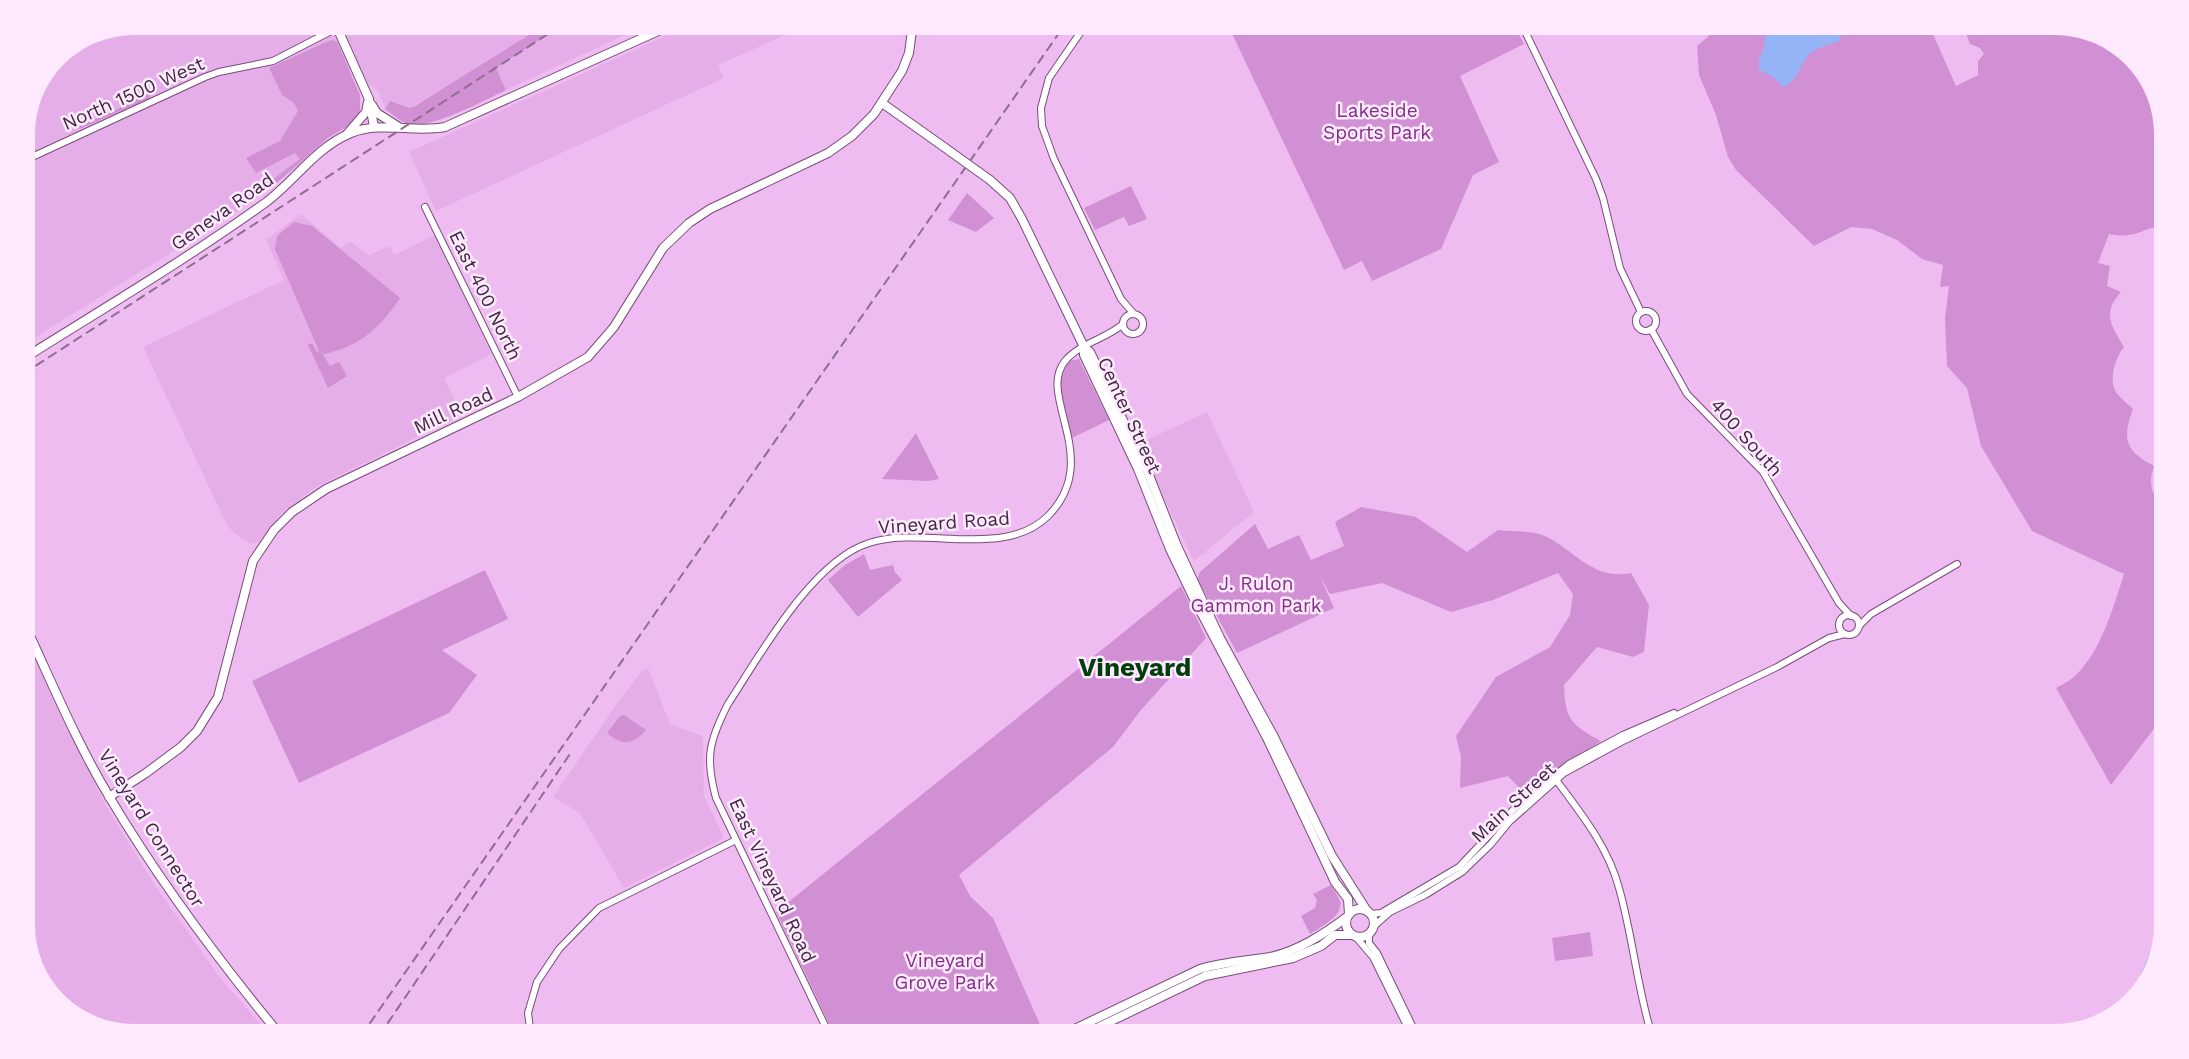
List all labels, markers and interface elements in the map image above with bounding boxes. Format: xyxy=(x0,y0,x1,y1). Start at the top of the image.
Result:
street label: North 1500 West xyxy=(59,52,208,135)
park label: Lakeside Sports Park xyxy=(1323,99,1431,144)
street label: Geneva Road xyxy=(167,168,278,255)
street label: East 400 North xyxy=(444,227,527,364)
street label: Center Street xyxy=(1093,353,1167,477)
street label: Mill Road xyxy=(410,382,497,439)
street label: 400 South xyxy=(1706,394,1788,481)
street label: Vineyard Road xyxy=(877,506,1011,539)
park label: J. Rulon Gammon Park xyxy=(1190,572,1322,617)
district label: Vineyard xyxy=(1079,652,1191,682)
street label: Vineyard Connector xyxy=(93,745,210,912)
street label: Main Street xyxy=(1466,757,1560,847)
street label: East Vineyard Road xyxy=(724,794,821,966)
park label: Vineyard Grove Park xyxy=(895,949,996,994)

